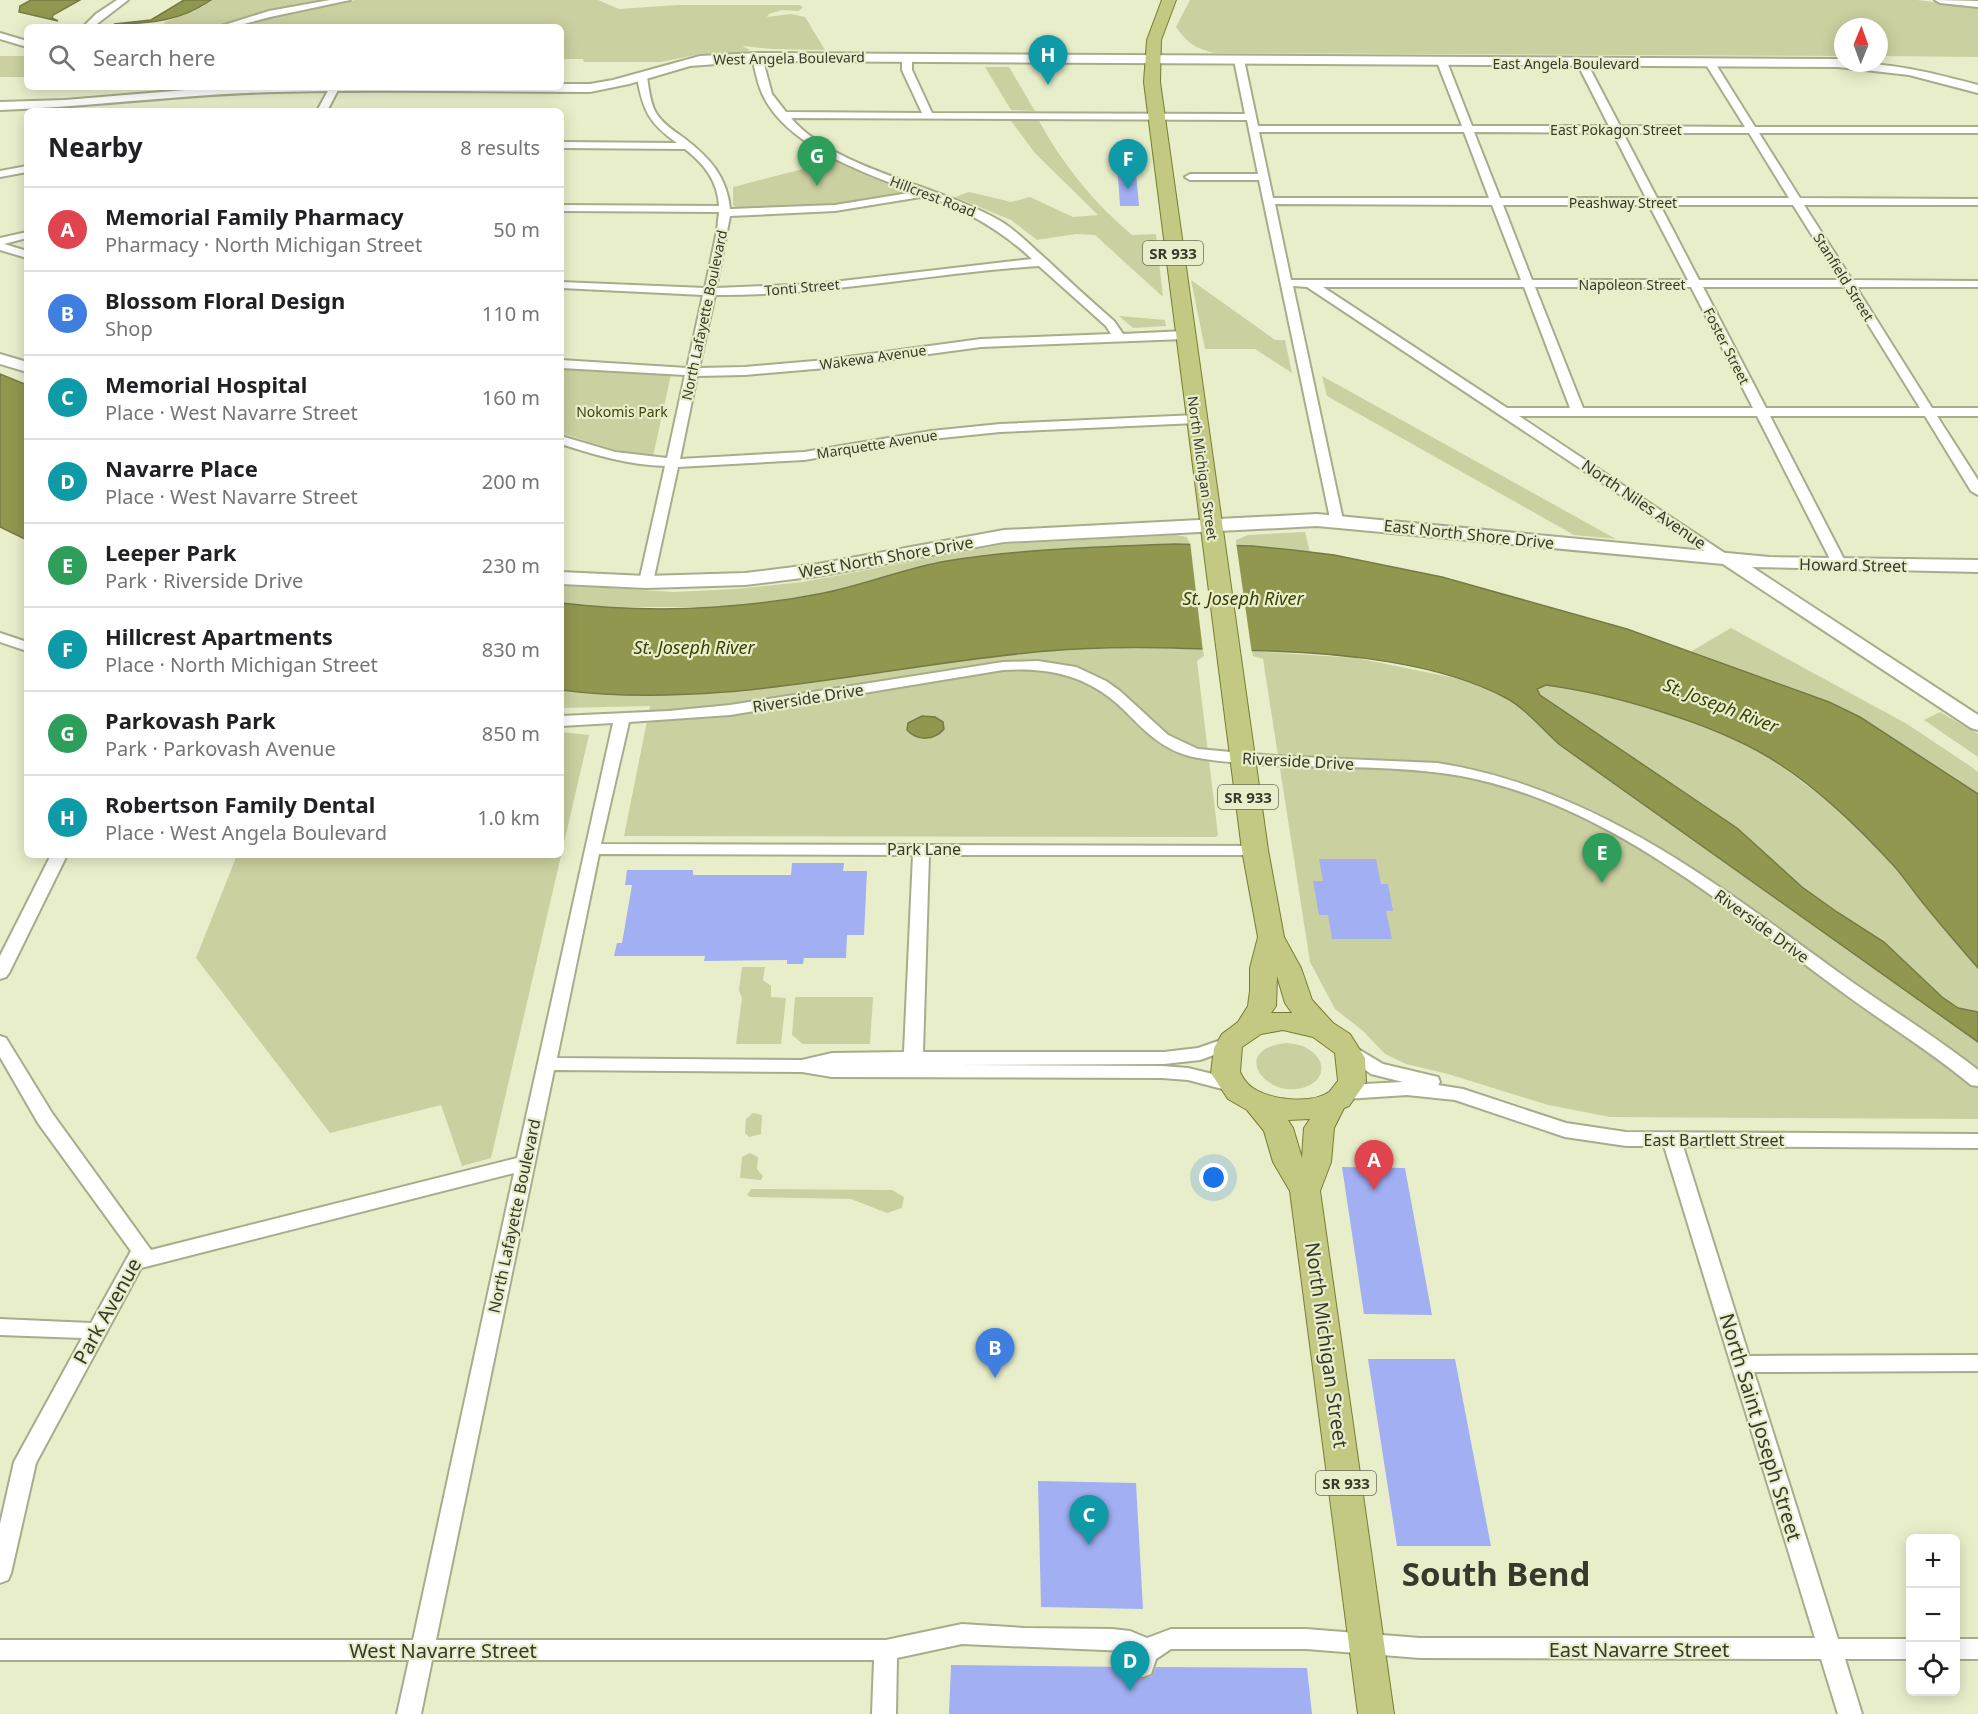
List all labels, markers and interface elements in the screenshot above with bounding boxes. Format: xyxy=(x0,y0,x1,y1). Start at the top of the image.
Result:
north arrow xyxy=(1834,18,1888,72)
search box xyxy=(24,24,564,90)
pin: H xyxy=(1028,36,1068,85)
icon: search xyxy=(45,41,78,74)
text: Search here xyxy=(93,42,215,72)
street label: West Angela Boulevard xyxy=(713,47,865,69)
street label: East Angela Boulevard xyxy=(1493,54,1639,73)
street label: East Pokagon Street xyxy=(1550,120,1682,139)
text: Nearby xyxy=(48,129,143,165)
text: 8 results xyxy=(460,134,540,161)
pin: G xyxy=(798,136,836,186)
pin: F xyxy=(1108,140,1148,189)
street label: Hillcrest Road xyxy=(887,171,979,221)
street label: Peashway Street xyxy=(1569,193,1677,212)
text: Memorial Family Pharmacy xyxy=(105,201,404,231)
text: A xyxy=(61,216,74,243)
text: 50 m xyxy=(493,216,540,243)
street label: North Lafayette Boulevard xyxy=(677,228,731,402)
street label: Stanfield Street xyxy=(1809,229,1879,325)
text: Pharmacy · North Michigan Street xyxy=(105,231,422,258)
road number: SR 933 xyxy=(1143,241,1203,265)
street label: Tonti Street xyxy=(764,274,840,300)
street label: Napoleon Street xyxy=(1579,275,1685,294)
text: Blossom Floral Design xyxy=(105,285,345,315)
text: B xyxy=(61,300,74,327)
text: 110 m xyxy=(482,300,540,327)
street label: Foster Street xyxy=(1699,304,1755,388)
text: Shop xyxy=(105,315,153,342)
street label: Wakewa Avenue xyxy=(819,340,928,374)
text: Memorial Hospital xyxy=(105,369,307,399)
text: C xyxy=(61,384,74,411)
text: 160 m xyxy=(482,384,540,411)
street label: North Michigan Street xyxy=(1183,395,1223,541)
text: Place · West Navarre Street xyxy=(105,399,358,426)
park label: Nokomis Park xyxy=(576,402,668,421)
street label: Marquette Avenue xyxy=(815,425,939,463)
text: Navarre Place xyxy=(105,453,258,483)
street label: North Niles Avenue xyxy=(1577,454,1711,554)
text: D xyxy=(60,468,75,495)
text: 200 m xyxy=(482,468,540,495)
text: Place · West Navarre Street xyxy=(105,483,358,510)
street label: East North Shore Drive xyxy=(1383,514,1555,554)
street label: West North Shore Drive xyxy=(797,531,975,583)
text: Leeper Park xyxy=(105,537,236,567)
text: E xyxy=(62,552,73,579)
text: 230 m xyxy=(482,552,540,579)
street label: Howard Street xyxy=(1799,553,1907,577)
text: Park · Riverside Drive xyxy=(105,567,303,594)
water label: St. Joseph River xyxy=(1182,586,1304,610)
text: Hillcrest Apartments xyxy=(105,621,333,651)
water label: St. Joseph River xyxy=(633,635,755,659)
text: F xyxy=(62,636,73,663)
text: 830 m xyxy=(482,636,540,663)
text: Place · North Michigan Street xyxy=(105,651,378,678)
water label: St. Joseph River xyxy=(1660,672,1783,738)
street label: Riverside Drive xyxy=(751,678,865,718)
text: Parkovash Park xyxy=(105,705,276,735)
text: G xyxy=(60,720,75,747)
text: 850 m xyxy=(482,720,540,747)
text: Park · Parkovash Avenue xyxy=(105,735,336,762)
street label: Riverside Drive xyxy=(1241,747,1355,775)
road number: SR 933 xyxy=(1218,785,1278,809)
text: Robertson Family Dental xyxy=(105,789,375,819)
text: H xyxy=(60,804,75,831)
text: 1.0 km xyxy=(477,804,540,831)
text: Place · West Angela Boulevard xyxy=(105,819,387,846)
pin: E xyxy=(1582,834,1622,883)
street label: Park Lane xyxy=(887,838,961,860)
street label: Riverside Drive xyxy=(1710,884,1814,968)
street label: North Lafayette Boulevard xyxy=(483,1117,545,1315)
street label: East Bartlett Street xyxy=(1644,1129,1785,1151)
pin: A xyxy=(1354,1140,1394,1190)
your location xyxy=(1199,1163,1228,1192)
street label: North Michigan Street xyxy=(1299,1240,1355,1450)
street label: Park Avenue xyxy=(67,1253,147,1369)
street label: North Saint Joseph Street xyxy=(1714,1310,1808,1544)
pin: B xyxy=(976,1328,1014,1378)
road number: SR 933 xyxy=(1316,1471,1376,1495)
pin: C xyxy=(1070,1496,1108,1545)
map controls xyxy=(1906,1534,1960,1696)
button: + xyxy=(1906,1534,1960,1588)
district label: South Bend xyxy=(1402,1551,1590,1596)
button: − xyxy=(1906,1588,1960,1642)
street label: East Navarre Street xyxy=(1549,1636,1729,1663)
street label: West Navarre Street xyxy=(349,1637,537,1664)
pin: D xyxy=(1110,1642,1150,1691)
button: locate xyxy=(1906,1642,1960,1696)

